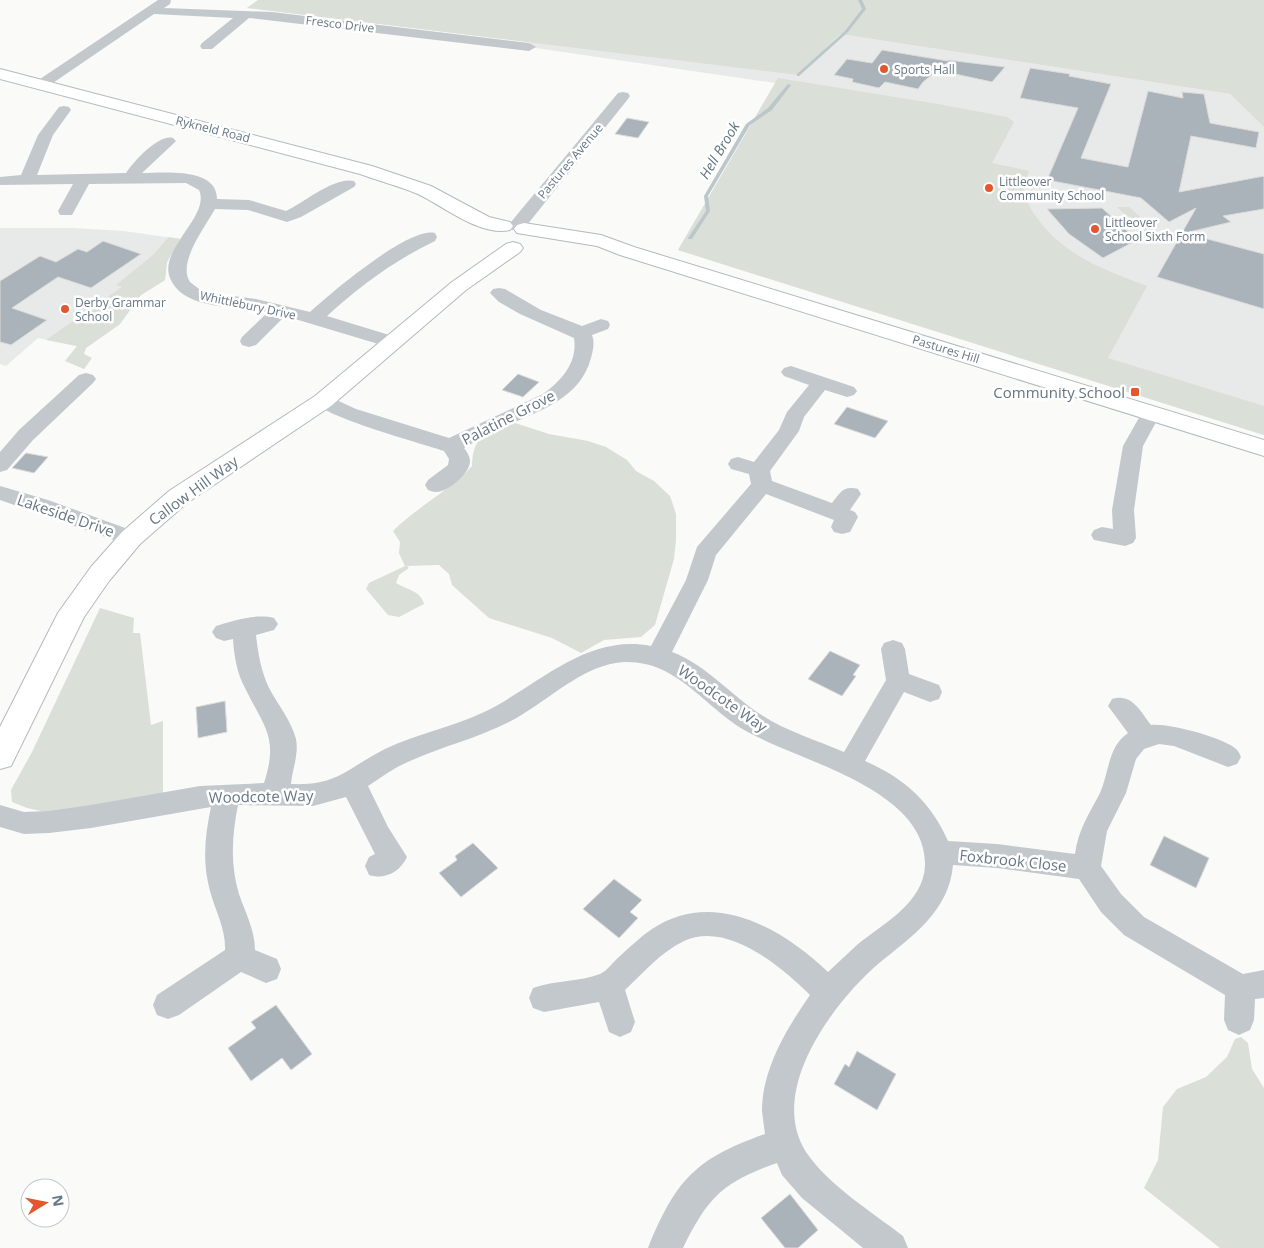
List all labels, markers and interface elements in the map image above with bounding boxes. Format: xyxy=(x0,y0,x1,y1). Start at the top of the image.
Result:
street label: Fresco Drive xyxy=(305,11,376,37)
place label: Sports Hall xyxy=(894,61,955,78)
marker: Sports Hall xyxy=(878,63,890,75)
street label: Rykneld Road xyxy=(174,112,252,146)
water label: Hell Brook xyxy=(694,117,744,182)
street label: Pastures Avenue xyxy=(533,120,607,202)
place label: Littleover Community School xyxy=(999,173,1104,204)
marker: Littleover Community School xyxy=(983,182,995,194)
place label: Littleover School Sixth Form xyxy=(1105,214,1205,245)
marker: Littleover School Sixth Form xyxy=(1089,223,1101,235)
street label: Whittlebury Drive xyxy=(198,287,298,324)
place label: Derby Grammar School xyxy=(75,294,166,325)
marker: Derby Grammar School xyxy=(59,303,71,315)
street label: Pastures Hill xyxy=(910,331,982,367)
place label: Community School xyxy=(993,382,1125,402)
street label: Palatine Grove xyxy=(458,385,558,449)
marker: Community School xyxy=(1129,386,1141,398)
street label: Callow Hill Way xyxy=(144,450,242,529)
street label: Lakeside Drive xyxy=(15,489,117,541)
street label: Woodcote Way xyxy=(674,660,772,736)
street label: Woodcote Way xyxy=(209,785,314,807)
street label: Foxbrook Close xyxy=(958,844,1068,876)
north arrow xyxy=(20,1178,70,1228)
text: N xyxy=(48,1193,69,1208)

